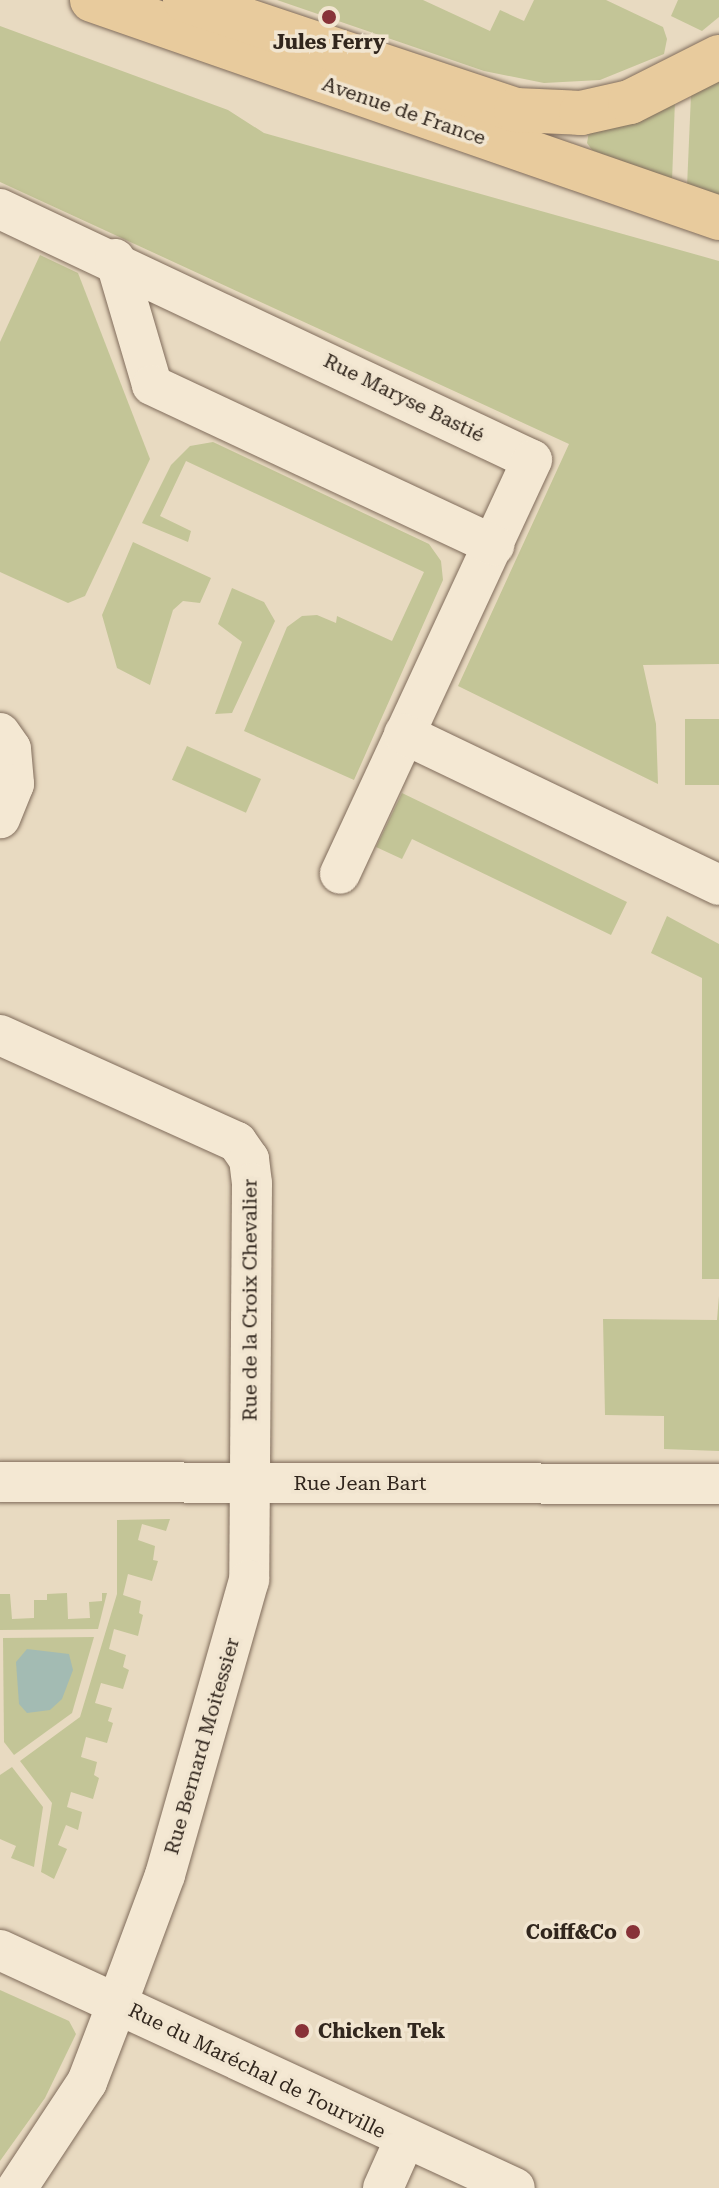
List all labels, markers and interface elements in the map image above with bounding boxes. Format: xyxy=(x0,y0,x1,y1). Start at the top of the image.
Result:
marker: Jules Ferry xyxy=(320,8,338,26)
place label: Jules Ferry xyxy=(273,30,385,54)
street label: Avenue de France xyxy=(319,72,489,150)
street label: Rue Maryse Bastié xyxy=(320,349,488,447)
street label: Rue de la Croix Chevalier xyxy=(238,1179,262,1421)
street label: Rue Jean Bart xyxy=(294,1471,426,1495)
street label: Rue Bernard Moitessier xyxy=(160,1635,244,1857)
place label: Coiff&Co xyxy=(526,1920,617,1944)
marker: Coiff&Co xyxy=(624,1923,642,1941)
street label: Rue du Maréchal de Tourville xyxy=(125,1998,389,2144)
place label: Chicken Tek xyxy=(318,2019,445,2043)
marker: Chicken Tek xyxy=(293,2022,311,2040)

